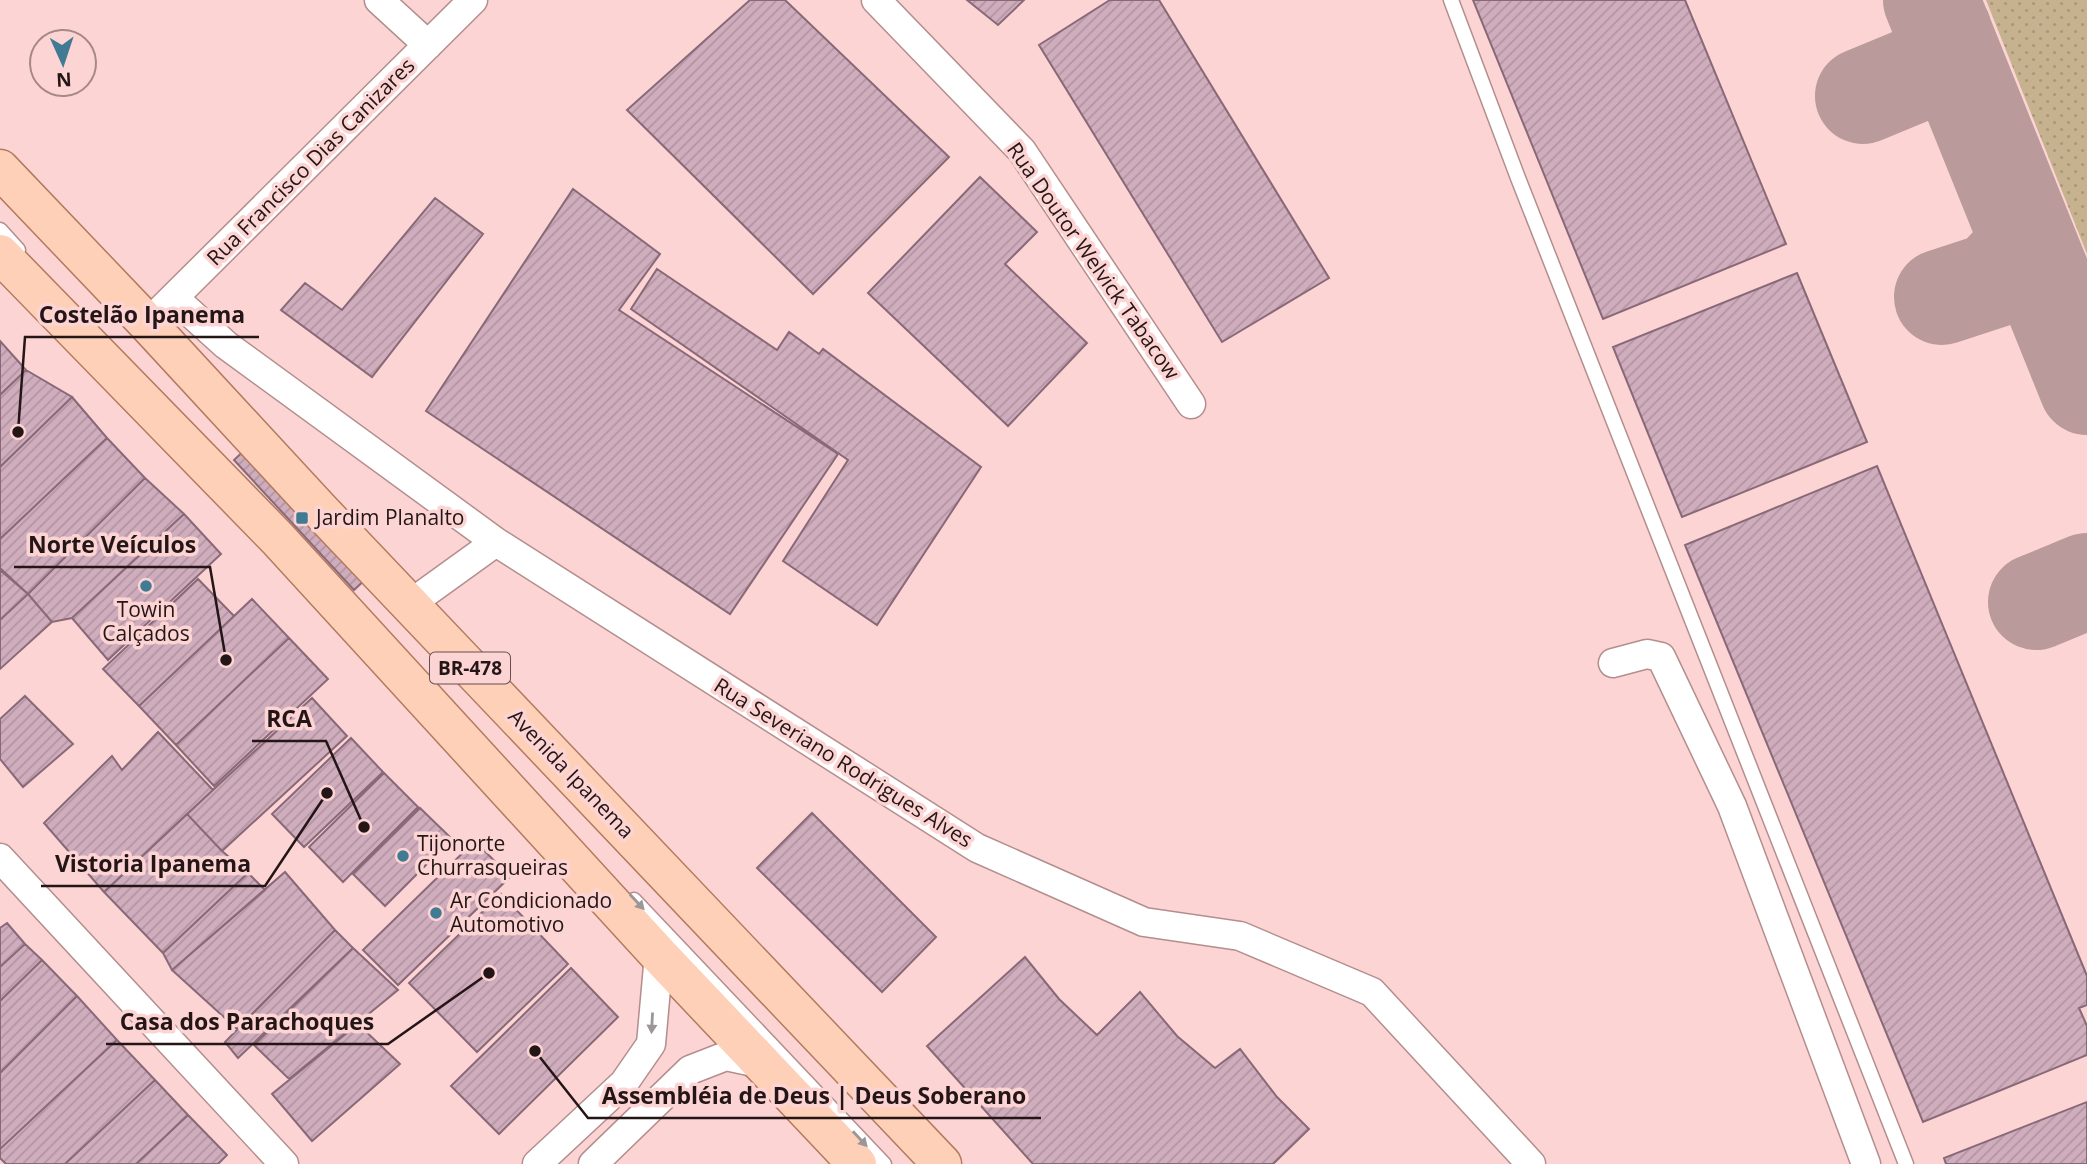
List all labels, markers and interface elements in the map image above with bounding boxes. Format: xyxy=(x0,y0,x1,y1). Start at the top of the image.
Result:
north arrow xyxy=(28,28,98,98)
street label: Rua Francisco Dias Canizares xyxy=(200,51,420,271)
text: N xyxy=(55,67,72,93)
street label: Rua Doutor Welvick Tabacow xyxy=(1001,136,1187,385)
callout: Costelão Ipanema xyxy=(25,293,259,337)
text: Costelão Ipanema xyxy=(39,298,245,330)
place label: Jardim Planalto xyxy=(314,503,465,531)
marker: Jardim Planalto xyxy=(294,510,310,526)
callout: Norte Veículos xyxy=(14,523,210,567)
text: Norte Veículos xyxy=(28,528,196,560)
marker: Towin Calçados xyxy=(138,578,154,594)
place label: Towin Calçados xyxy=(102,595,190,647)
road number: BR-478 xyxy=(430,652,510,684)
street label: Rua Severiano Rodrigues Alves xyxy=(709,671,978,853)
callout: RCA xyxy=(252,697,326,741)
text: RCA xyxy=(266,702,312,734)
street label: Avenida Ipanema xyxy=(503,702,641,844)
place label: Tijonorte Churrasqueiras xyxy=(417,829,568,881)
callout: Vistoria Ipanema xyxy=(41,842,265,886)
text: Vistoria Ipanema xyxy=(55,847,251,879)
marker: Tijonorte Churrasqueiras xyxy=(395,848,411,864)
place label: Ar Condicionado Automotivo xyxy=(450,886,612,938)
one-way arrow xyxy=(628,893,644,910)
marker: Ar Condicionado Automotivo xyxy=(428,905,444,921)
callout: Casa dos Parachoques xyxy=(106,1000,388,1044)
text: Casa dos Parachoques xyxy=(120,1005,374,1037)
one-way arrow xyxy=(647,1013,658,1035)
callout: Assembléia de Deus | Deus Soberano xyxy=(588,1074,1041,1118)
text: Assembléia de Deus | Deus Soberano xyxy=(602,1079,1026,1111)
one-way arrow xyxy=(852,1130,868,1147)

